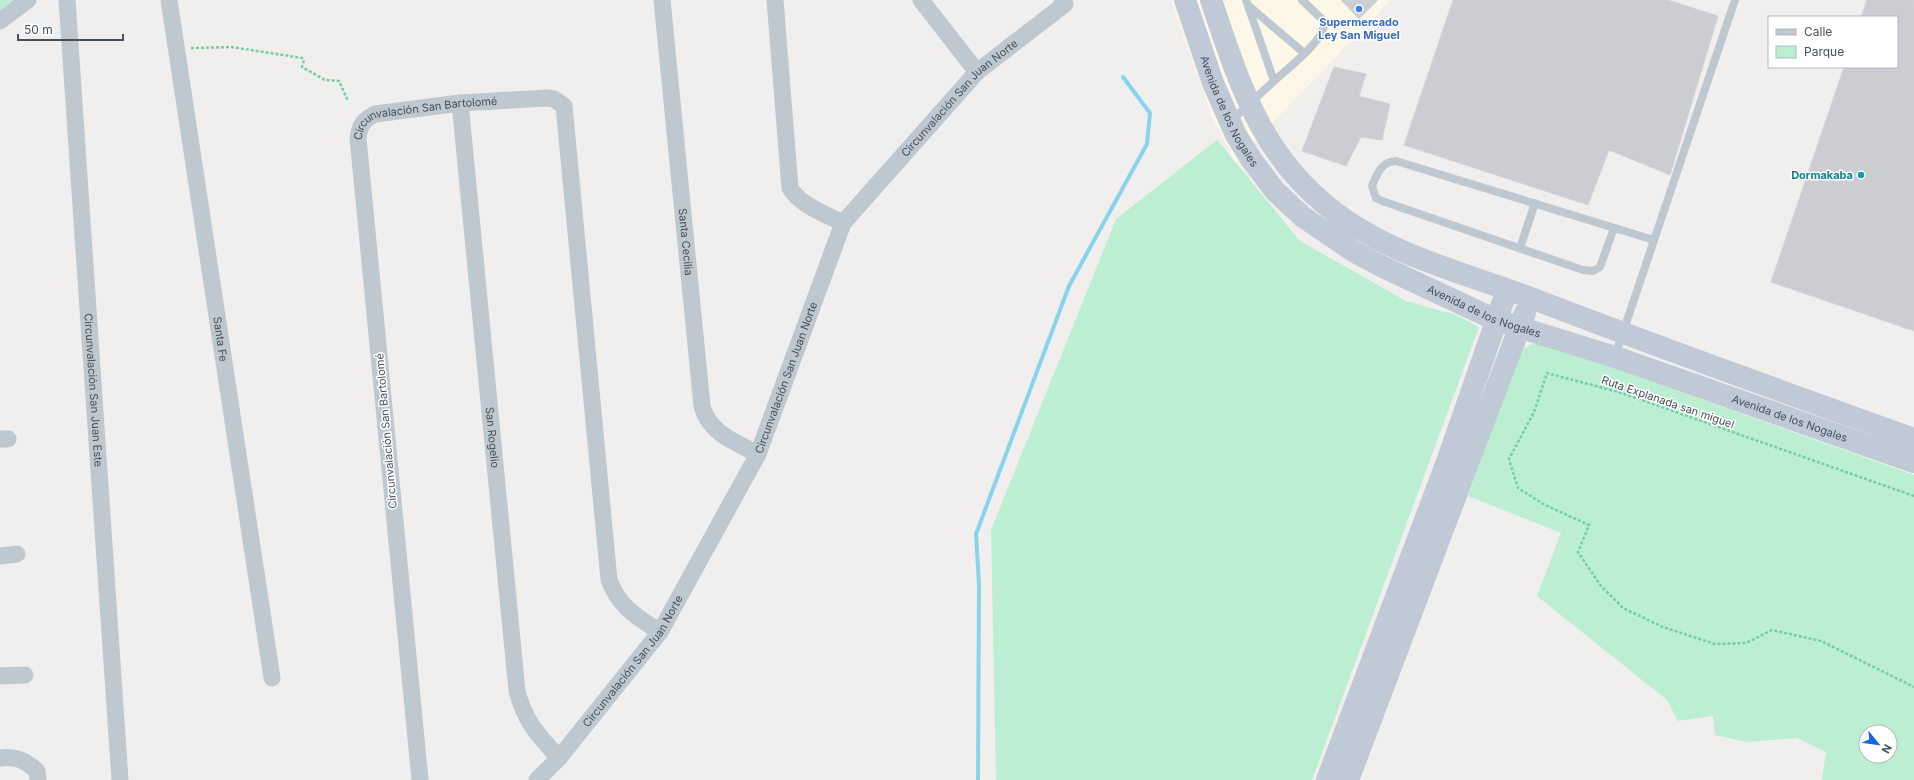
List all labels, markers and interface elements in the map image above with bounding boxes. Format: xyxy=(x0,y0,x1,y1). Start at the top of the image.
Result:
marker: Supermercado Ley San Miguel xyxy=(1354,4,1364,14)
place label: Supermercado Ley San Miguel xyxy=(1318,15,1400,42)
scale bar xyxy=(18,16,123,42)
legend xyxy=(1768,16,1898,68)
text: 50 m xyxy=(24,22,53,37)
text: Calle xyxy=(1804,24,1832,39)
street label: Circunvalación San Juan Norte xyxy=(898,36,1021,160)
text: Parque xyxy=(1804,44,1844,59)
street label: Avenida de los Nogales xyxy=(1197,54,1262,170)
street label: Circunvalación San Bartolomé xyxy=(351,94,498,141)
place label: Dormakaba xyxy=(1791,168,1853,182)
marker: Dormakaba xyxy=(1856,170,1866,180)
street label: Santa Cecilia xyxy=(676,207,696,276)
street label: Avenida de los Nogales xyxy=(1425,282,1543,341)
street label: Circunvalación San Juan Norte xyxy=(752,300,820,456)
street label: Circunvalación San Juan Este xyxy=(81,313,106,467)
street label: Santa Fe xyxy=(210,316,231,362)
street label: Circunvalación San Bartolomé xyxy=(372,353,400,509)
street label: Ruta Explanada san miguel xyxy=(1600,373,1736,431)
street label: Avenida de los Nogales xyxy=(1730,392,1850,445)
street label: San Rogelio xyxy=(482,406,502,469)
street label: Circunvalación San Juan Norte xyxy=(579,593,686,730)
north arrow xyxy=(1858,724,1898,764)
text: N xyxy=(1879,742,1895,756)

